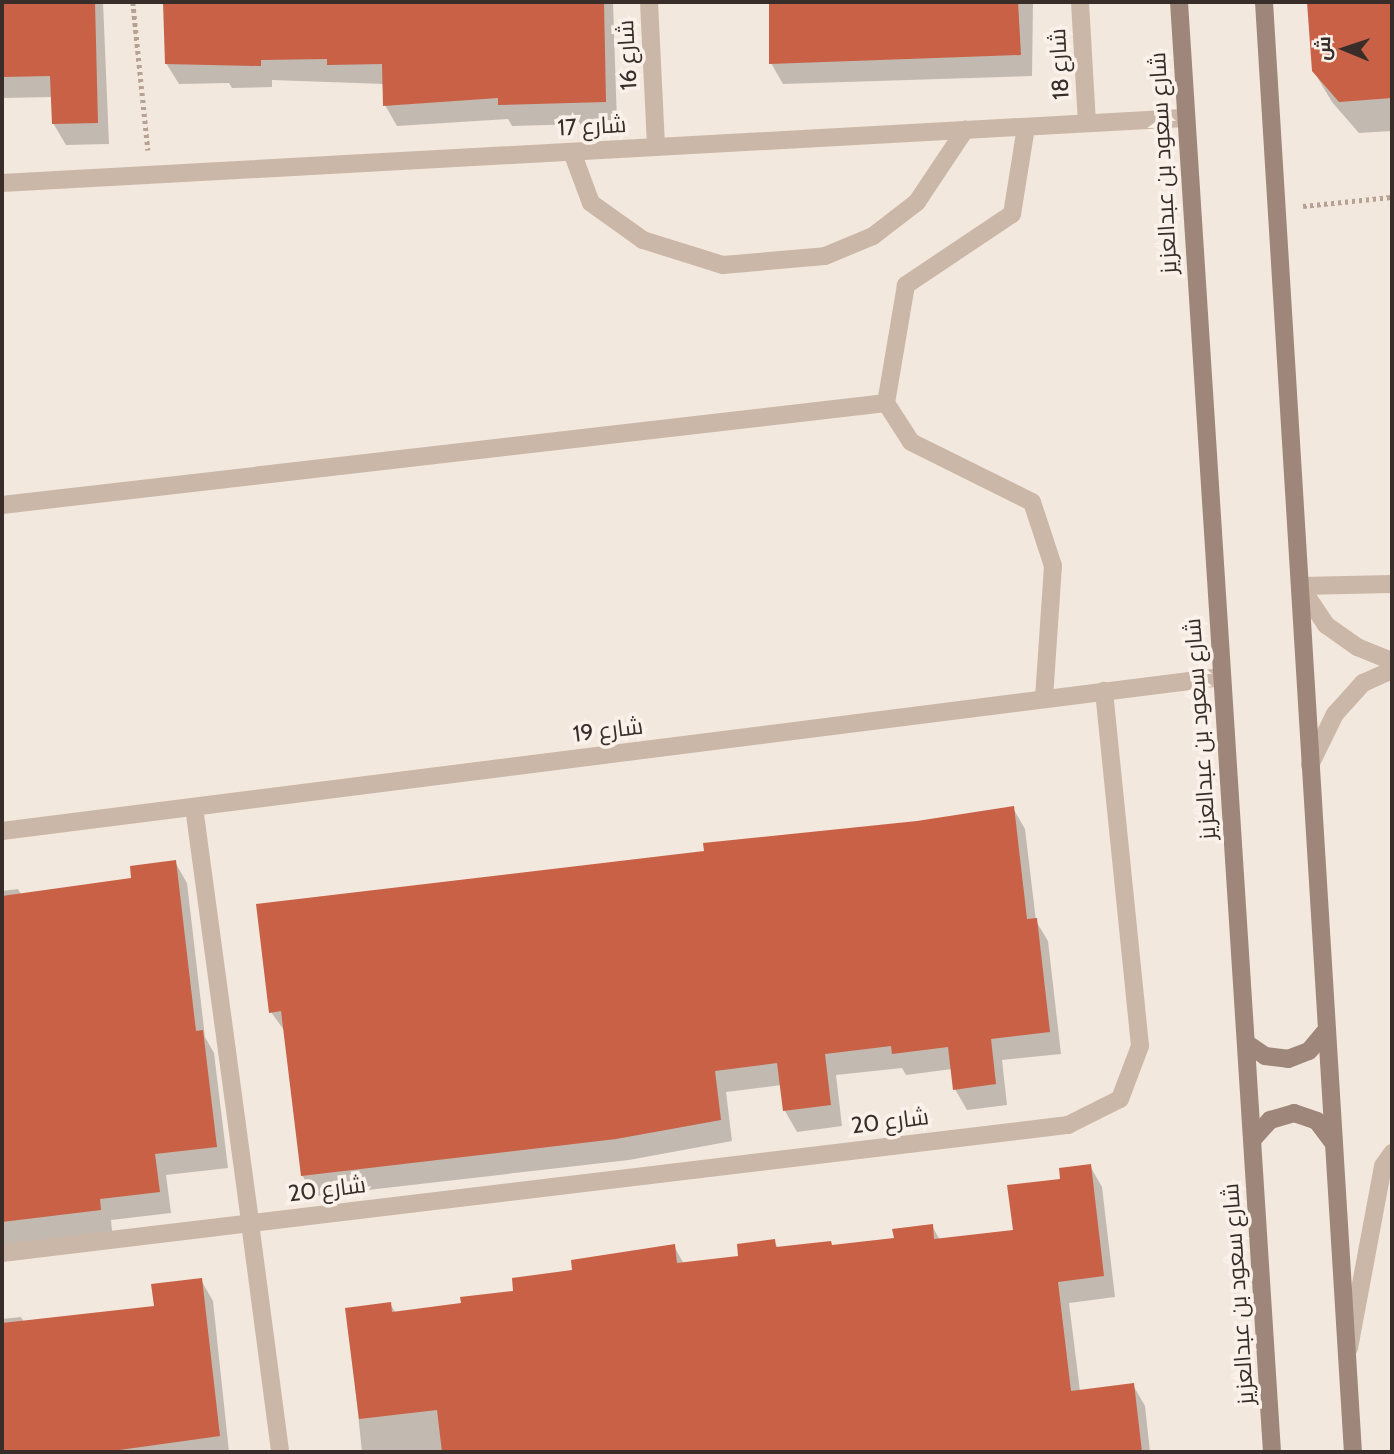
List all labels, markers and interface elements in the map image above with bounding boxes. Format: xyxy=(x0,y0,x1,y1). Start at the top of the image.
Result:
north arrow xyxy=(1310,14,1380,84)
street label: شارع 16 xyxy=(611,19,643,91)
street label: شارع 18 xyxy=(1043,28,1075,100)
text: ش xyxy=(1312,36,1335,61)
street label: شارع سعود بن عبدالعزيز xyxy=(1143,51,1183,275)
street label: شارع 17 xyxy=(557,110,627,142)
street label: شارع سعود بن عبدالعزيز xyxy=(1178,617,1222,841)
street label: شارع 19 xyxy=(571,712,645,748)
street label: شارع 20 xyxy=(850,1103,930,1139)
street label: شارع 20 xyxy=(287,1171,367,1207)
street label: شارع سعود بن عبدالعزيز xyxy=(1216,1182,1260,1406)

